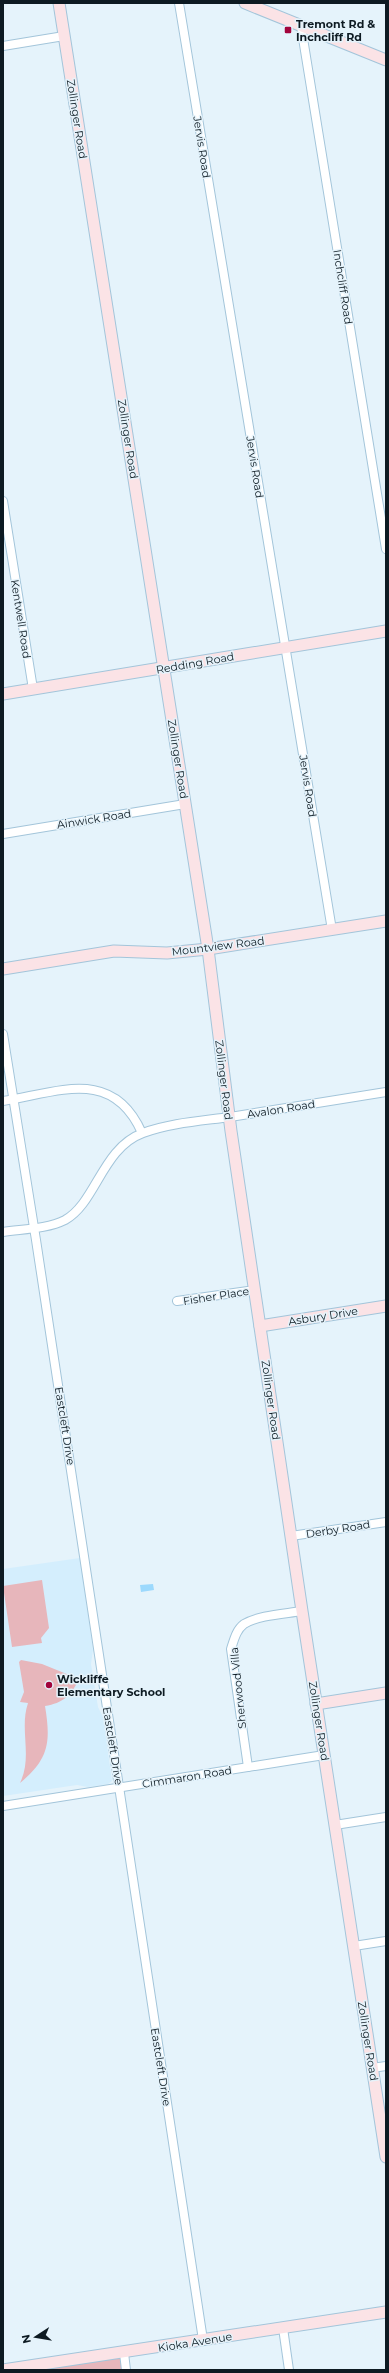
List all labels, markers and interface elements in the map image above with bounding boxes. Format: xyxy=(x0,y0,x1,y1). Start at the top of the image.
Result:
place label: Tremont Rd & Inchcliff Rd xyxy=(296,17,375,44)
marker: Tremont Rd & Inchcliff Rd xyxy=(283,25,293,35)
street label: Zollinger Road xyxy=(64,78,90,160)
street label: Jervis Road xyxy=(190,114,214,179)
street label: Inchcliff Road xyxy=(330,249,356,325)
street label: Zollinger Road xyxy=(115,398,141,480)
street label: Jervis Road xyxy=(243,434,267,499)
street label: Kentwell Road xyxy=(8,579,34,659)
street label: Redding Road xyxy=(155,649,235,677)
street label: Zollinger Road xyxy=(165,718,191,800)
street label: Jervis Road xyxy=(296,753,320,818)
street label: Ainwick Road xyxy=(56,806,132,832)
street label: Mountview Road xyxy=(171,933,265,959)
street label: Zollinger Road xyxy=(212,1039,236,1121)
street label: Avalon Road xyxy=(246,1097,316,1121)
street label: Fisher Place xyxy=(182,1284,250,1308)
street label: Asbury Drive xyxy=(287,1304,359,1328)
street label: Zollinger Road xyxy=(258,1359,284,1441)
street label: Eastcleft Drive xyxy=(52,1386,78,1466)
street label: Derby Road xyxy=(305,1517,371,1541)
street label: Sherwood Villa xyxy=(227,1647,249,1729)
place label: Wickliffe Elementary School xyxy=(57,1672,165,1699)
marker: Wickliffe Elementary School xyxy=(44,1680,54,1690)
street label: Zollinger Road xyxy=(306,1680,332,1762)
street label: Eastcleft Drive xyxy=(100,1706,126,1786)
street label: Cimmaron Road xyxy=(141,1763,233,1791)
street label: Zollinger Road xyxy=(355,2000,381,2082)
street label: Eastcleft Drive xyxy=(148,2027,174,2107)
north arrow xyxy=(16,2317,56,2357)
street label: Kioka Avenue xyxy=(157,2329,233,2355)
text: N xyxy=(18,2333,34,2345)

